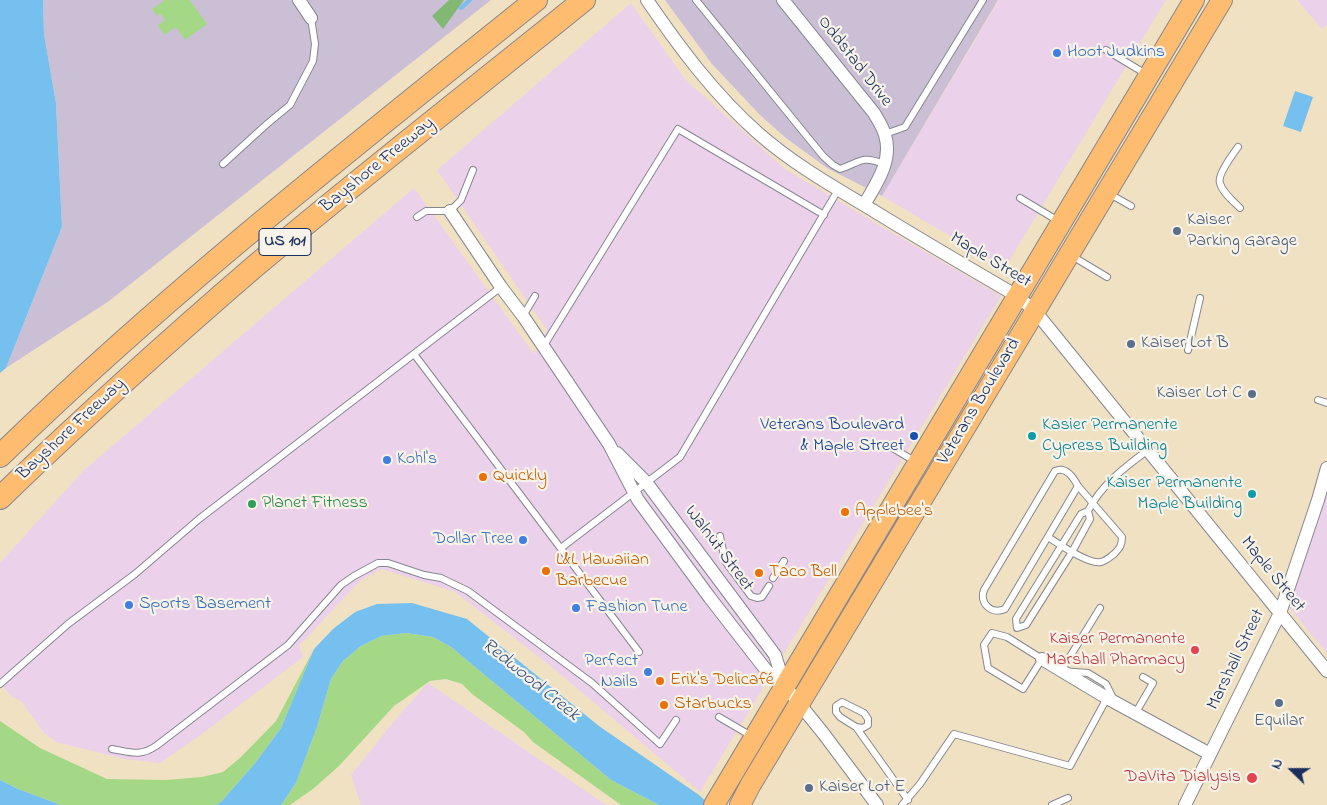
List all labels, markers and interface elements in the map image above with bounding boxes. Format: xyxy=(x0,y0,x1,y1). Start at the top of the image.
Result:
street label: Oddstad Drive xyxy=(812,12,896,112)
place label: Hoot Judkins xyxy=(1067,42,1165,64)
marker: Hoot Judkins xyxy=(1051,47,1063,59)
street label: Bayshore Freeway xyxy=(317,113,439,219)
place label: Kaiser Parking Garage xyxy=(1187,210,1297,252)
marker: Kaiser Parking Garage xyxy=(1171,225,1183,237)
road number: US 101 xyxy=(259,228,311,256)
street label: Maple Street xyxy=(946,228,1034,294)
place label: Kaiser Lot B xyxy=(1141,333,1229,355)
street label: Veterans Boulevard xyxy=(934,335,1026,469)
marker: Kaiser Lot B xyxy=(1125,338,1137,350)
street label: Bayshore Freeway xyxy=(13,374,131,486)
place label: Kaiser Lot C xyxy=(1157,383,1242,405)
marker: Kaiser Lot C xyxy=(1246,388,1258,400)
place label: Veterans Boulevard & Maple Street xyxy=(760,415,904,458)
place label: Kasier Permanente Cypress Building xyxy=(1042,415,1178,458)
marker: Veterans Boulevard & Maple Street xyxy=(908,430,920,442)
marker: Kasier Permanente Cypress Building xyxy=(1026,430,1038,442)
place label: Kohl's xyxy=(397,449,437,471)
marker: Kohl's xyxy=(381,454,393,466)
place label: Quickly xyxy=(493,466,547,488)
marker: Quickly xyxy=(477,471,489,483)
place label: Kaiser Permanente Maple Building xyxy=(1106,473,1242,516)
marker: Kaiser Permanente Maple Building xyxy=(1246,488,1258,500)
place label: Planet Fitness xyxy=(262,493,368,515)
marker: Planet Fitness xyxy=(246,498,258,510)
place label: Applebee's xyxy=(855,501,933,523)
street label: Walnut Street xyxy=(679,502,757,596)
marker: Applebee's xyxy=(839,506,851,518)
place label: Dollar Tree xyxy=(433,529,513,551)
street label: Maple Street xyxy=(1235,533,1309,617)
marker: Dollar Tree xyxy=(517,534,529,546)
place label: L&L Hawaiian Barbecue xyxy=(556,550,649,592)
place label: Taco Bell xyxy=(769,562,837,584)
marker: L&L Hawaiian Barbecue xyxy=(540,565,552,577)
marker: Taco Bell xyxy=(753,567,765,579)
place label: Sports Basement xyxy=(139,594,271,616)
place label: Fashion Tune xyxy=(586,597,687,619)
marker: Sports Basement xyxy=(123,599,135,611)
marker: Fashion Tune xyxy=(570,602,582,614)
street label: Marshall Street xyxy=(1203,606,1271,714)
place label: Kaiser Permanente Marshall Pharmacy xyxy=(1046,629,1185,672)
water label: Redwood Creek xyxy=(477,635,583,727)
marker: Kaiser Permanente Marshall Pharmacy xyxy=(1189,644,1201,656)
place label: Perfect Nails xyxy=(585,651,638,694)
marker: Perfect Nails xyxy=(642,666,654,678)
place label: Erik's Delicafé xyxy=(670,670,774,692)
marker: Erik's Delicafé xyxy=(654,675,666,687)
place label: Starbucks xyxy=(674,694,752,716)
marker: Equilar xyxy=(1273,697,1285,709)
marker: Starbucks xyxy=(658,699,670,711)
place label: Equilar xyxy=(1254,711,1304,733)
north arrow xyxy=(1267,745,1317,795)
text: N xyxy=(1266,756,1289,773)
place label: DaVita Dialysis xyxy=(1124,767,1241,789)
marker: DaVita Dialysis xyxy=(1245,771,1259,785)
place label: Kaiser Lot E xyxy=(819,777,905,799)
marker: Kaiser Lot E xyxy=(803,782,815,794)

